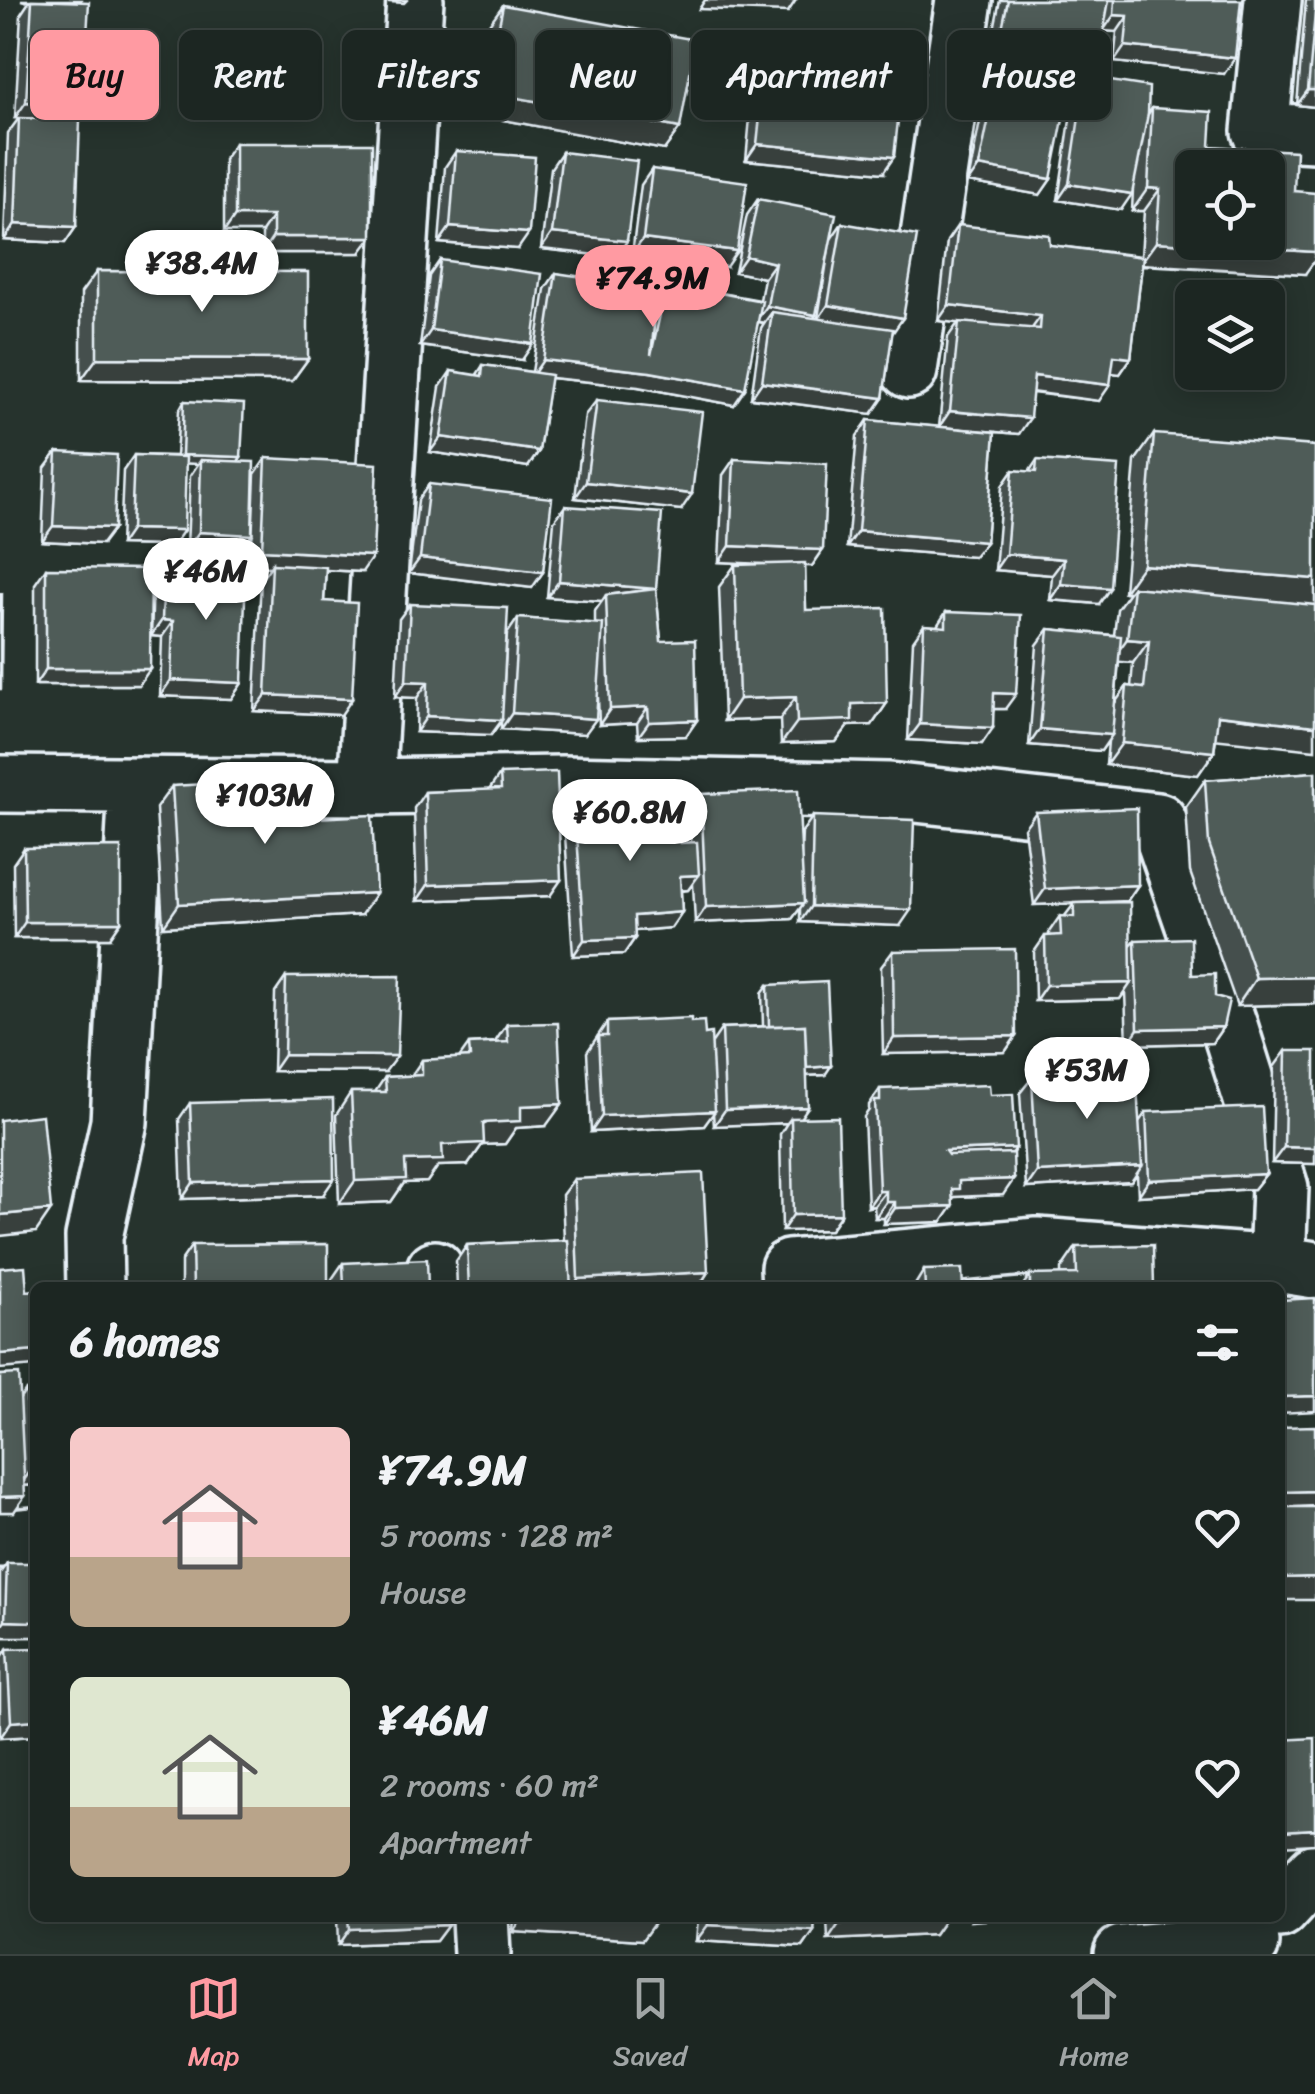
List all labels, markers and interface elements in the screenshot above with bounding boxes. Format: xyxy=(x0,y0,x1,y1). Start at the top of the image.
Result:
chip: Buy xyxy=(30,30,159,120)
chip: Rent xyxy=(179,30,322,120)
chip: Filters xyxy=(342,30,515,120)
chip: New xyxy=(535,30,671,120)
chip: Apartment xyxy=(691,30,927,120)
chip: House xyxy=(947,30,1111,120)
map controls xyxy=(1175,150,1285,390)
button: locate xyxy=(1175,150,1285,260)
pin: ¥38.4M xyxy=(121,230,283,315)
text: ¥38.4M xyxy=(147,234,257,291)
pin: ¥74.9M xyxy=(572,245,734,330)
text: ¥74.9M xyxy=(597,249,709,306)
button: layers xyxy=(1175,280,1285,390)
pin: ¥46M xyxy=(147,538,265,623)
text: ¥46M xyxy=(165,542,247,599)
pin: ¥103M xyxy=(195,762,335,847)
text: ¥103M xyxy=(217,766,313,823)
pin: ¥60.8M xyxy=(549,779,711,864)
text: ¥60.8M xyxy=(574,783,686,840)
pin: ¥53M xyxy=(1028,1037,1146,1122)
text: ¥53M xyxy=(1047,1041,1128,1098)
text: 6 homes xyxy=(70,1305,219,1379)
icon: filters xyxy=(1190,1315,1245,1370)
text: ¥74.9M xyxy=(380,1433,526,1507)
icon: home xyxy=(150,1467,270,1587)
icon: heart xyxy=(1190,1500,1245,1555)
text: 5 rooms · 128 m² xyxy=(380,1507,613,1564)
text: House xyxy=(380,1564,466,1621)
text: ¥46M xyxy=(380,1683,488,1757)
icon: home xyxy=(150,1717,270,1837)
icon: heart xyxy=(1190,1750,1245,1805)
text: 2 rooms · 60 m² xyxy=(380,1757,599,1814)
text: Apartment xyxy=(380,1814,531,1871)
tab: Map xyxy=(186,1971,241,2080)
tab: Saved xyxy=(613,1971,687,2080)
tab: Home xyxy=(1059,1971,1129,2080)

